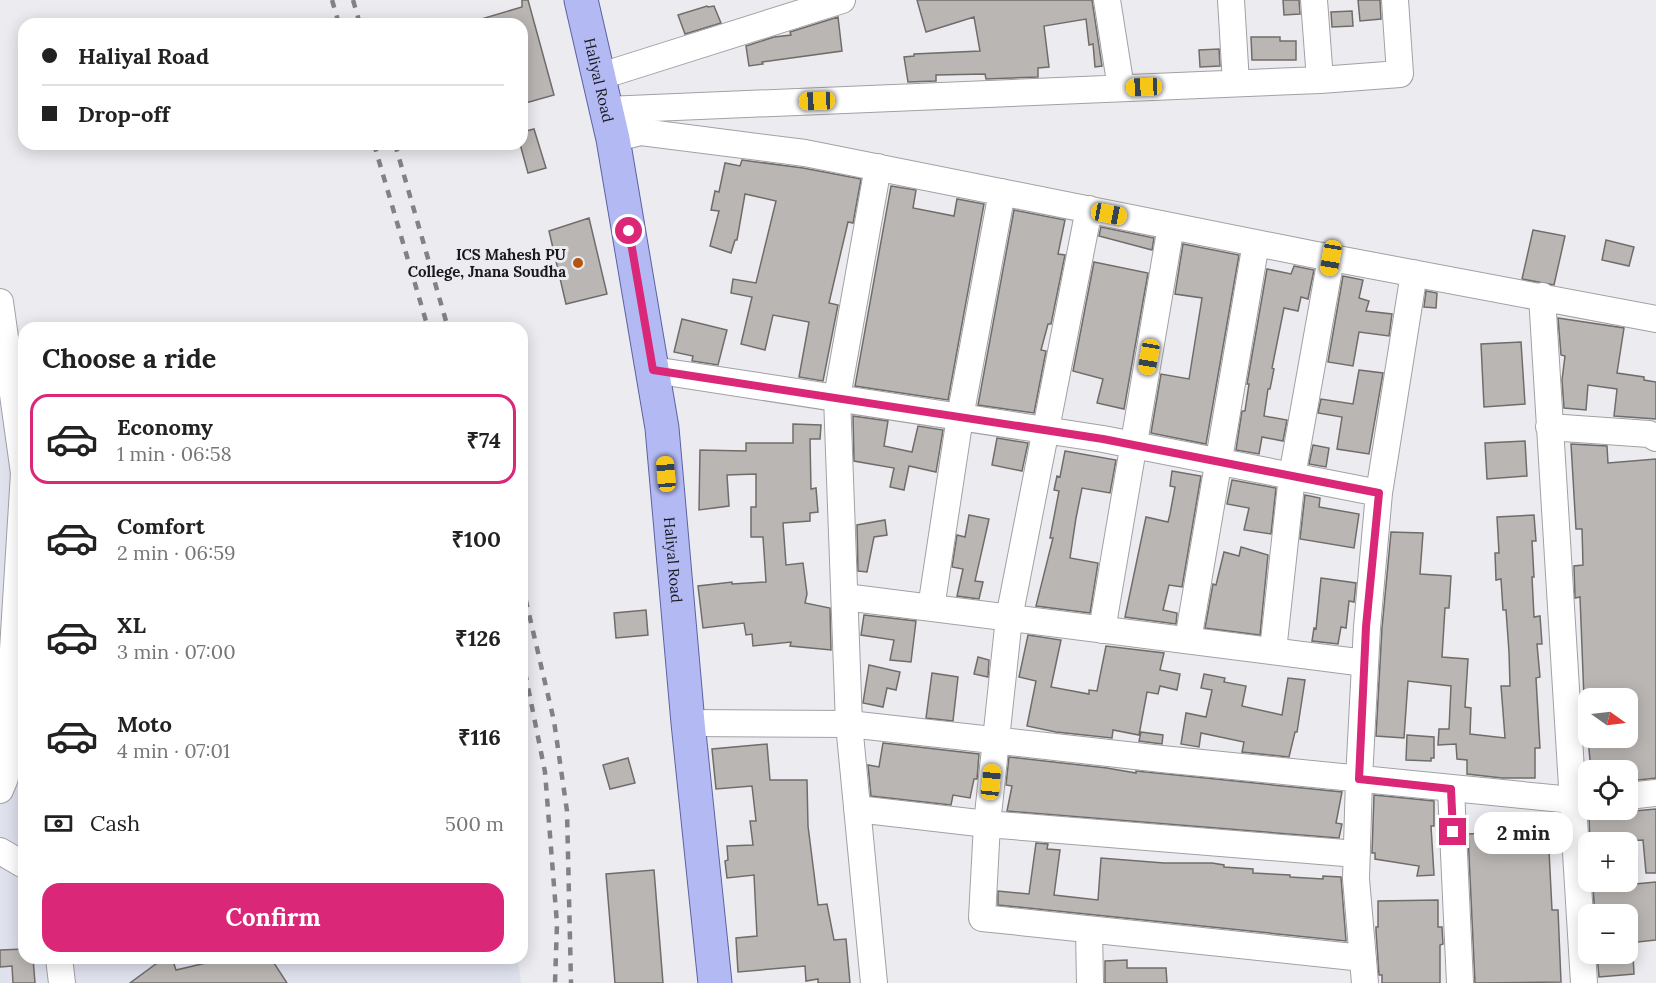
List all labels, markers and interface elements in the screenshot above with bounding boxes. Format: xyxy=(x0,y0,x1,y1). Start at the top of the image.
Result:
street label: Haliyal Road xyxy=(580,36,618,124)
text: Haliyal Road xyxy=(78,42,209,70)
car xyxy=(1126,77,1162,97)
car xyxy=(799,91,835,111)
text: Drop-off xyxy=(78,100,170,128)
car xyxy=(1090,202,1128,226)
route start xyxy=(615,217,642,244)
car xyxy=(1319,239,1343,277)
place label: ICS Mahesh PU College, Jnana Soudha xyxy=(408,245,567,281)
marker: ICS Mahesh PU College, Jnana Soudha xyxy=(571,256,585,270)
car xyxy=(1137,338,1161,376)
text: Choose a ride xyxy=(42,341,216,375)
icon: car xyxy=(45,412,99,466)
text: Economy xyxy=(117,413,213,441)
text: ₹74 xyxy=(466,426,501,454)
text: 1 min · 06:58 xyxy=(117,441,232,466)
car xyxy=(655,455,677,493)
icon: car xyxy=(45,511,99,565)
text: Comfort xyxy=(117,512,205,540)
street label: Haliyal Road xyxy=(660,516,687,603)
text: ₹100 xyxy=(451,525,501,553)
text: 2 min · 06:59 xyxy=(117,540,236,565)
icon: car xyxy=(45,610,99,664)
text: XL xyxy=(117,611,146,639)
text: ₹126 xyxy=(455,624,501,652)
text: 3 min · 07:00 xyxy=(117,639,236,664)
north arrow xyxy=(1578,688,1638,748)
map controls xyxy=(1578,688,1638,964)
icon: car xyxy=(45,709,99,763)
text: Moto xyxy=(117,710,172,738)
text: ₹116 xyxy=(458,723,501,751)
text: 4 min · 07:01 xyxy=(117,738,230,763)
button: locate xyxy=(1578,760,1638,820)
car xyxy=(980,763,1002,801)
icon: cash xyxy=(42,807,75,840)
text: Cash xyxy=(90,809,140,837)
text: 500 m xyxy=(445,811,504,836)
callout: 2 min xyxy=(1474,811,1573,853)
route end xyxy=(1439,818,1466,845)
text: 2 min xyxy=(1497,820,1550,845)
button: + xyxy=(1578,832,1638,892)
button: Confirm xyxy=(42,883,504,952)
button: − xyxy=(1578,904,1638,964)

